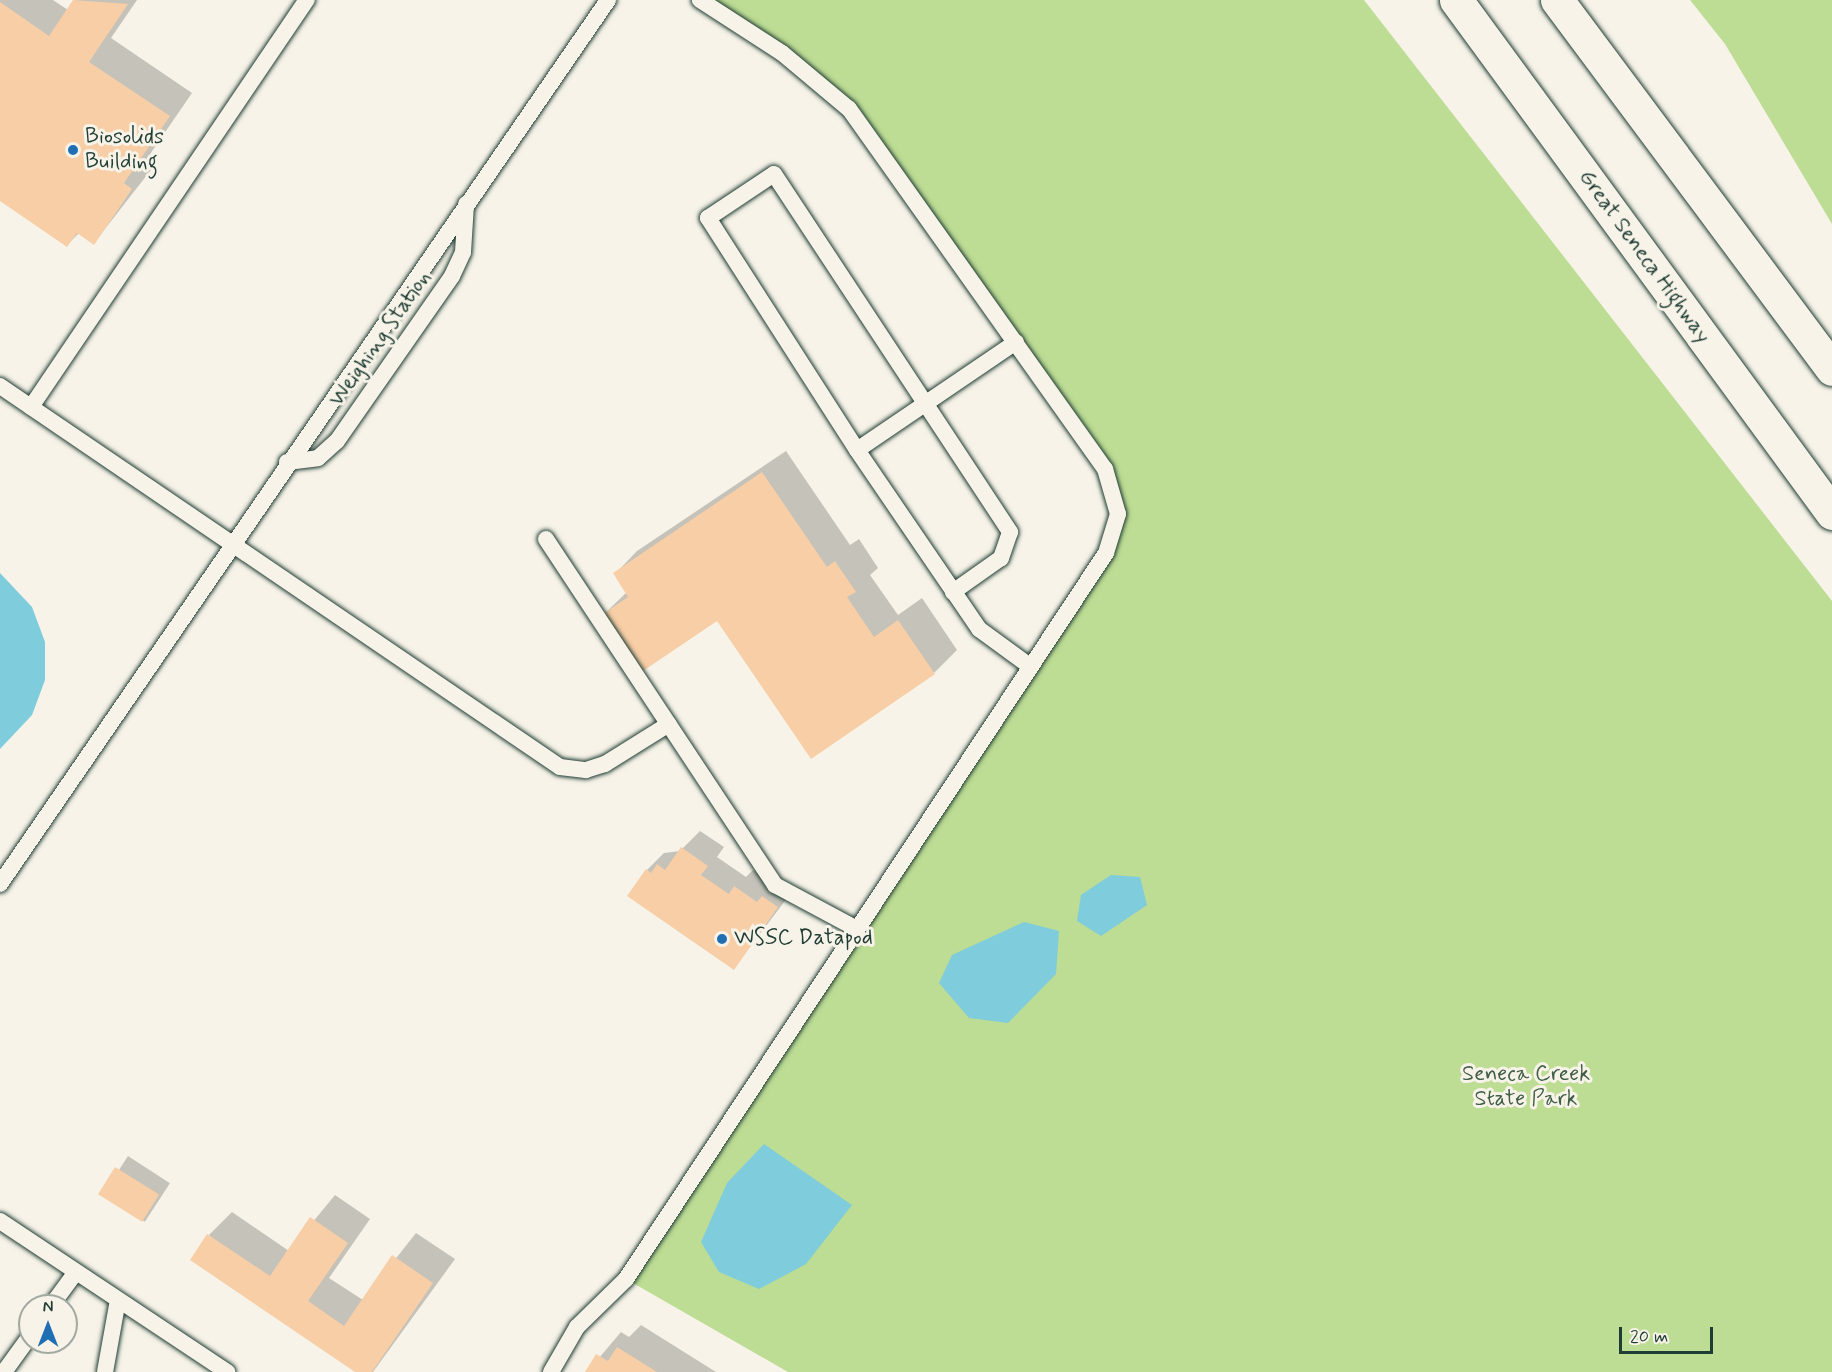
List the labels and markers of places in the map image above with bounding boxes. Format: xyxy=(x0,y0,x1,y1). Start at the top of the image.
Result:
place label: Biosolids Building xyxy=(85,124,164,176)
marker: Biosolids Building xyxy=(66,143,80,157)
place label: WSSC Datapod xyxy=(734,926,870,952)
marker: WSSC Datapod xyxy=(715,932,729,946)

